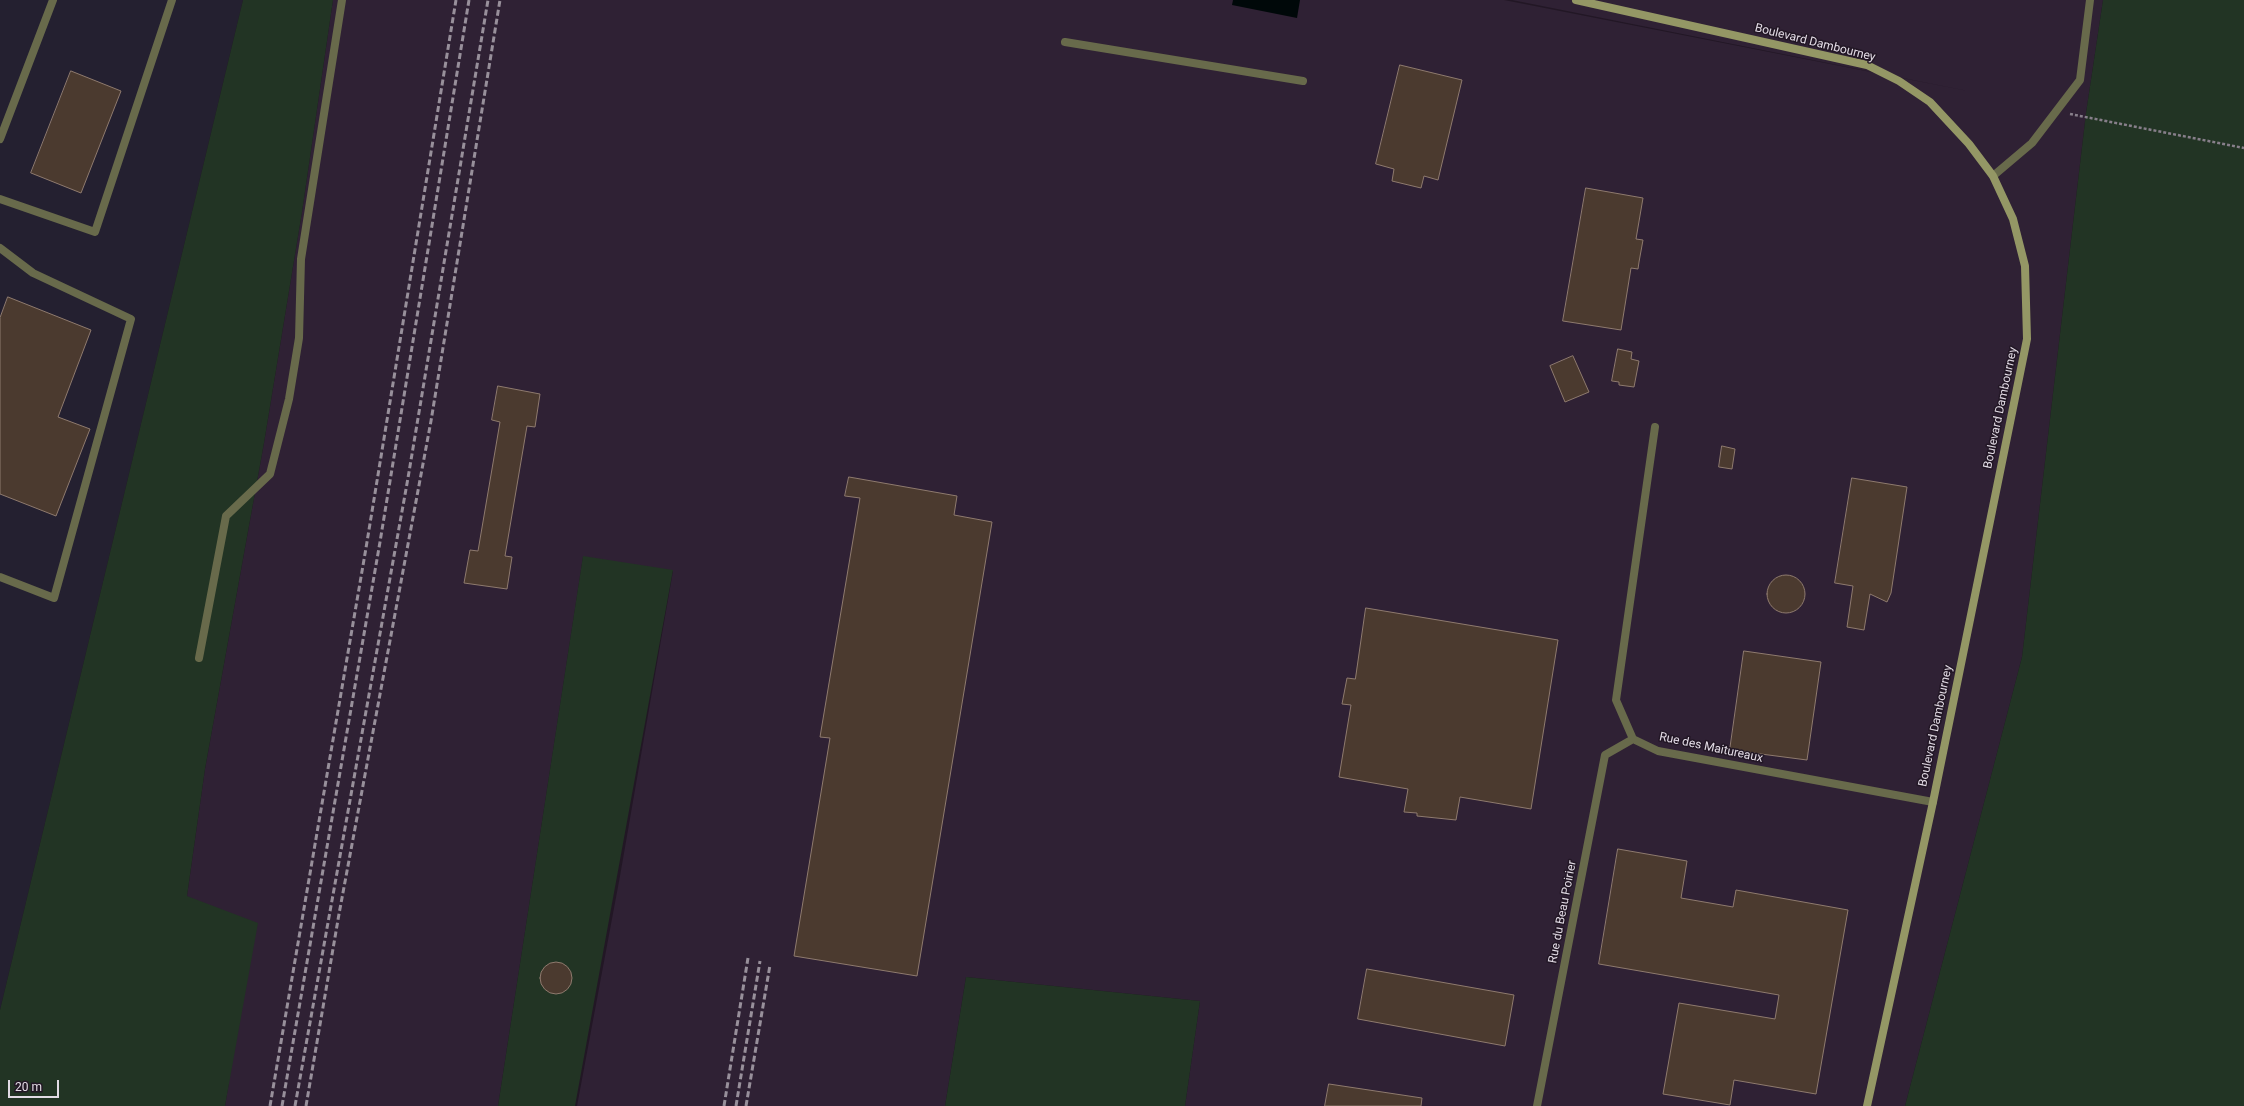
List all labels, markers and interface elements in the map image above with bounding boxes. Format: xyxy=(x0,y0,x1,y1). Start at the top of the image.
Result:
street label: Boulevard Dambourney xyxy=(1753,21,1877,65)
street label: Boulevard Dambourney xyxy=(1981,346,2021,470)
street label: Boulevard Dambourney xyxy=(1916,664,1956,788)
street label: Rue des Maitureaux xyxy=(1658,730,1764,766)
street label: Rue du Beau Poirier xyxy=(1546,859,1580,965)
scale bar xyxy=(10,1072,61,1098)
text: 20 m xyxy=(15,1080,42,1094)

